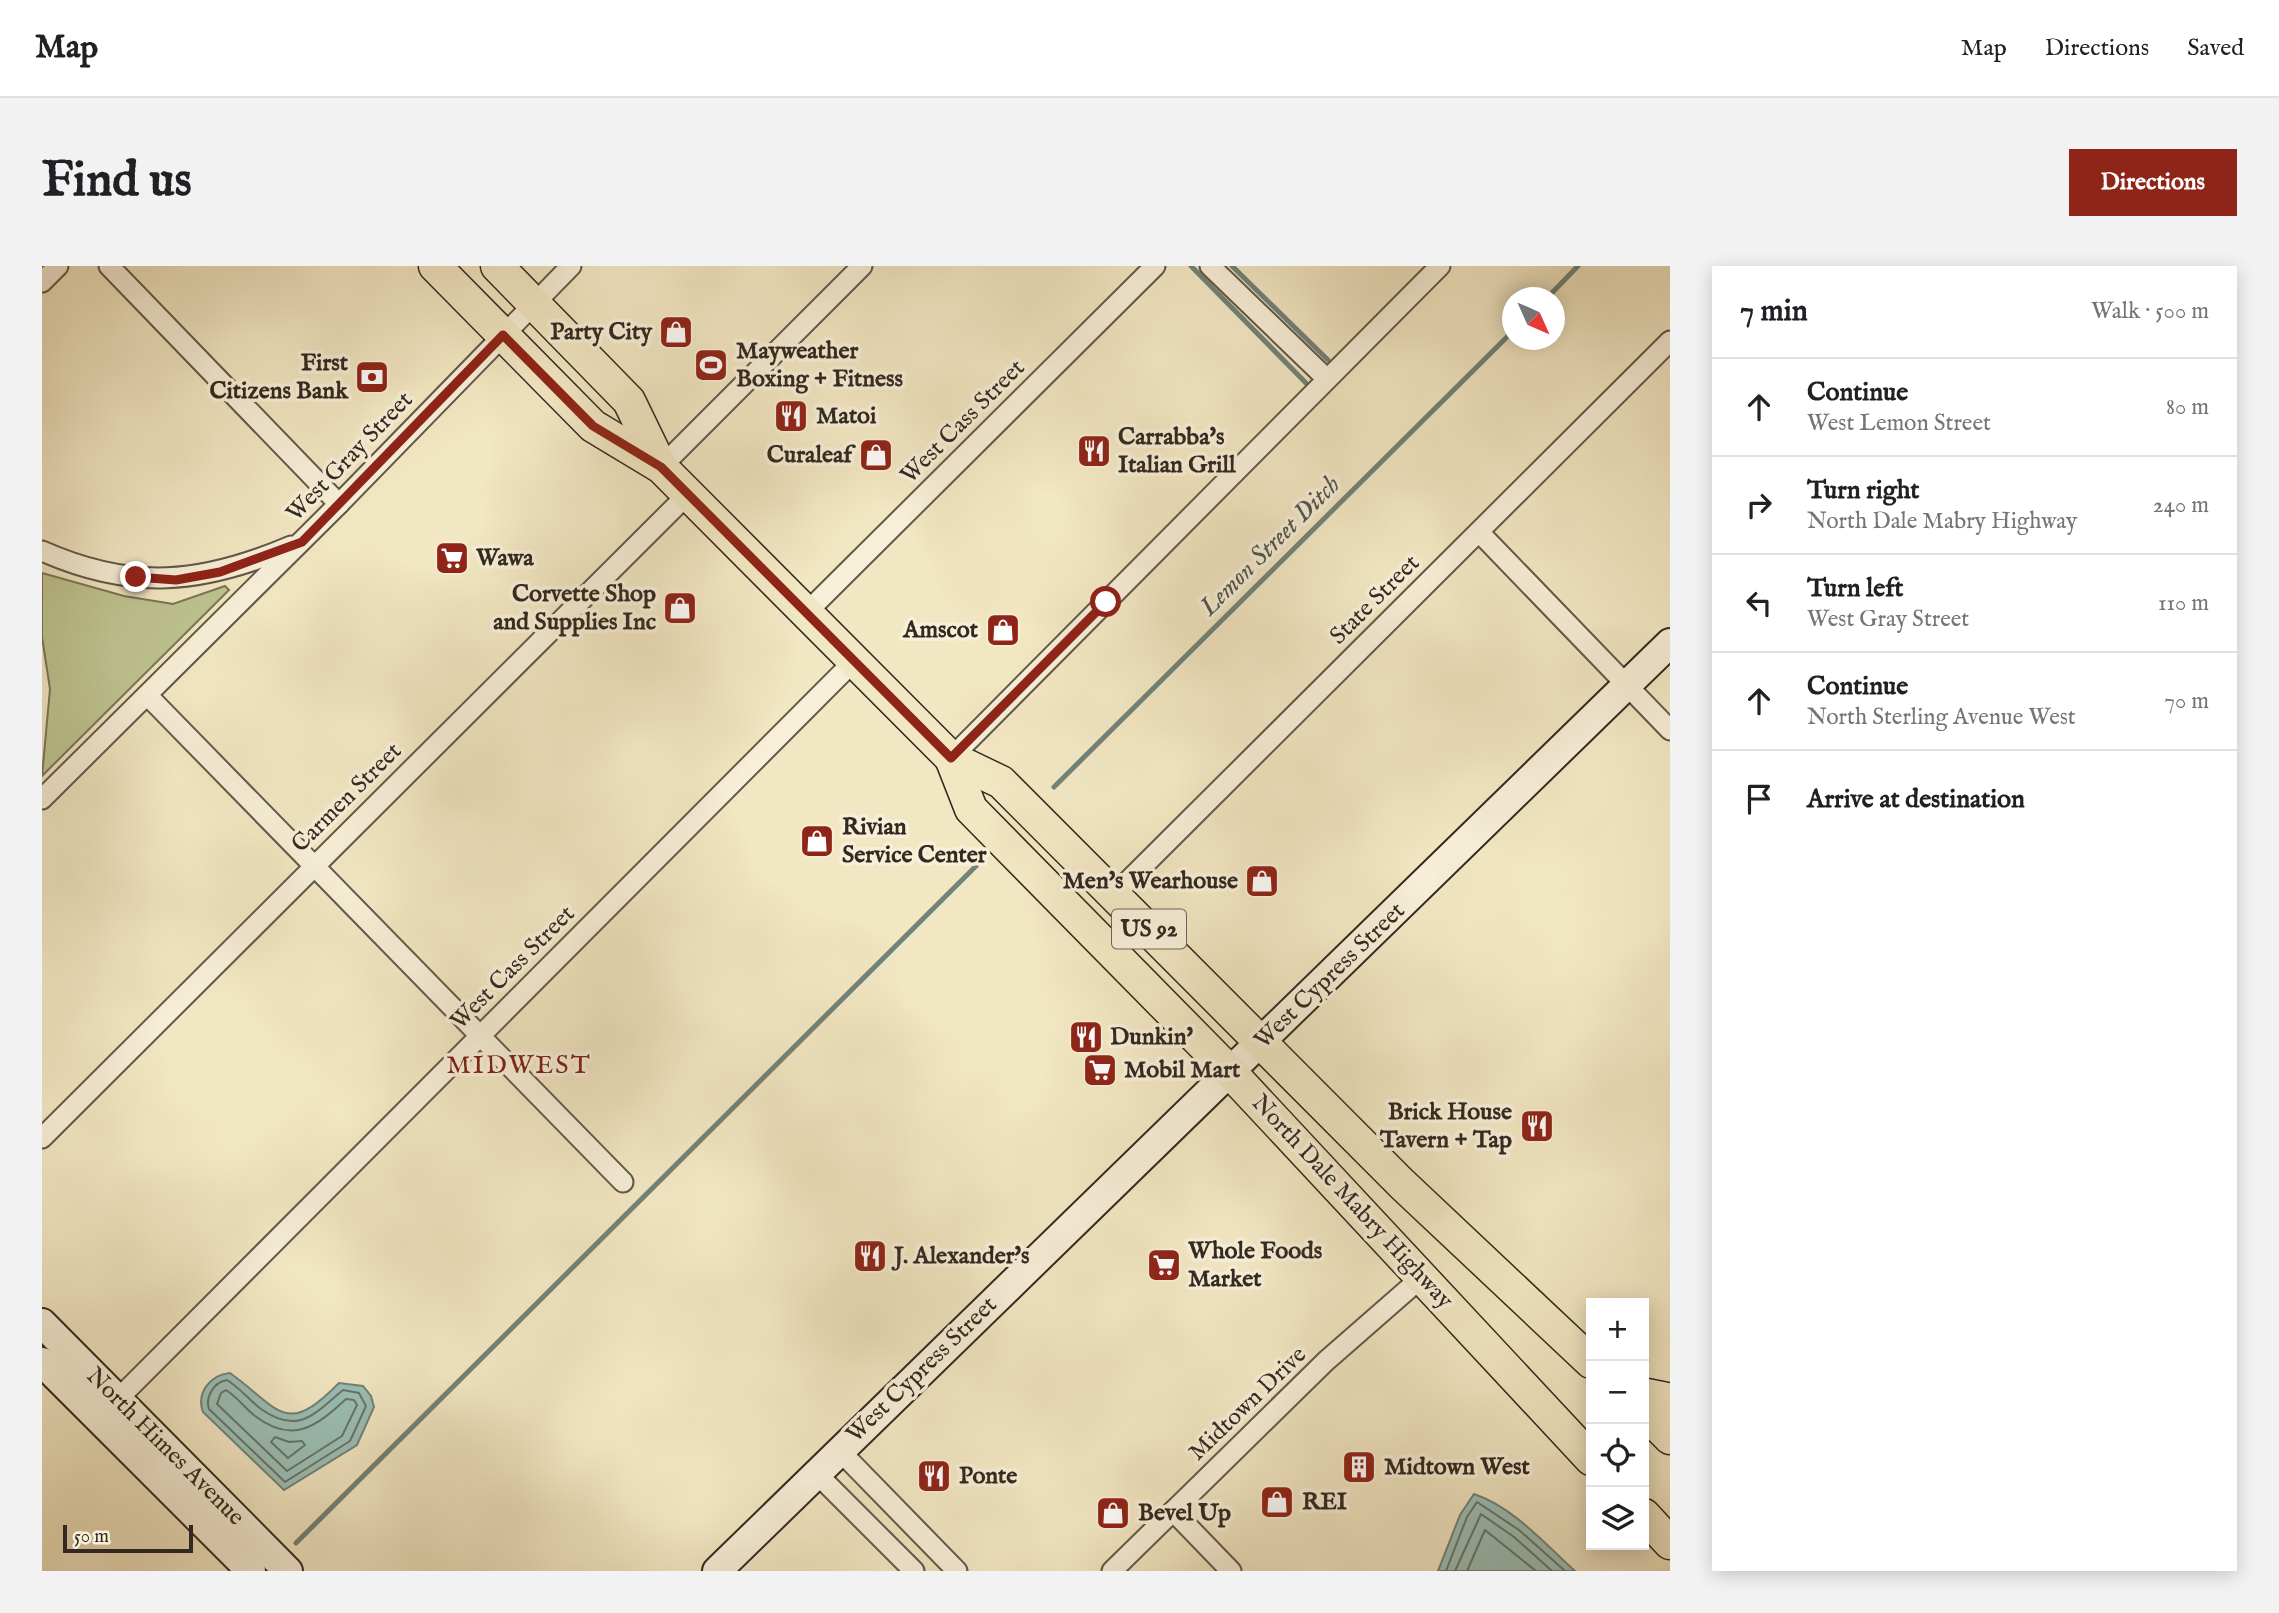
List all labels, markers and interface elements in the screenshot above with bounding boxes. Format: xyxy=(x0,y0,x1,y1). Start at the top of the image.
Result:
text: Map xyxy=(35,27,98,69)
text: Map xyxy=(1961,33,2007,64)
text: Directions xyxy=(2045,33,2149,64)
text: Saved xyxy=(2187,33,2244,64)
button: Directions xyxy=(2069,149,2237,216)
text: Find us xyxy=(42,151,192,213)
north arrow xyxy=(1502,287,1565,350)
text: 7 min xyxy=(1740,293,1808,331)
text: Walk · 500 m xyxy=(2091,297,2209,326)
shop icon: Party City xyxy=(657,313,695,351)
place label: Party City xyxy=(550,317,653,348)
place label: Mayweather Boxing + Fitness xyxy=(736,336,904,395)
sports icon: Mayweather Boxing + Fitness xyxy=(692,346,730,384)
place label: First Citizens Bank xyxy=(209,348,349,407)
street label: West Cass Street xyxy=(894,353,1032,491)
bank icon: First Citizens Bank xyxy=(353,358,391,396)
text: Continue xyxy=(1807,376,1908,409)
street label: West Gray Street xyxy=(280,385,420,529)
icon: ahead xyxy=(1740,388,1778,426)
text: 80 m xyxy=(2166,393,2209,422)
restaurant icon: Matoi xyxy=(772,397,810,435)
place label: Matoi xyxy=(816,401,877,432)
text: West Lemon Street xyxy=(1807,409,1991,438)
place label: Carrabba's Italian Grill xyxy=(1118,422,1236,481)
restaurant icon: Carrabba's Italian Grill xyxy=(1075,432,1113,470)
shop icon: Curaleaf xyxy=(857,436,895,474)
place label: Curaleaf xyxy=(767,440,856,471)
water label: Lemon Street Ditch xyxy=(1192,469,1347,624)
text: Turn right xyxy=(1807,474,1920,507)
icon: right xyxy=(1740,486,1778,524)
text: 240 m xyxy=(2153,491,2209,520)
text: North Dale Mabry Highway xyxy=(1807,507,2077,536)
supermarket icon: Wawa xyxy=(433,539,471,577)
place label: Wawa xyxy=(475,543,534,574)
street label: State Street xyxy=(1323,548,1427,652)
route end xyxy=(120,561,151,592)
text: Turn left xyxy=(1807,572,1904,605)
place label: Corvette Shop and Supplies Inc xyxy=(493,579,656,638)
icon: left xyxy=(1740,584,1778,622)
route start xyxy=(1090,586,1121,617)
shop icon: Corvette Shop and Supplies Inc xyxy=(661,589,699,627)
text: 110 m xyxy=(2158,589,2209,618)
text: West Gray Street xyxy=(1807,605,1969,634)
shop icon: Amscot xyxy=(984,611,1022,649)
place label: Amscot xyxy=(902,615,979,646)
text: Continue xyxy=(1807,670,1908,703)
icon: ahead xyxy=(1740,682,1778,720)
text: 70 m xyxy=(2164,687,2209,716)
text: North Sterling Avenue West xyxy=(1807,703,2076,732)
street label: Carmen Street xyxy=(285,736,409,860)
icon: arrive xyxy=(1740,780,1778,818)
text: Arrive at destination xyxy=(1807,783,2025,816)
place label: Rivian Service Center xyxy=(842,812,987,871)
shop icon: Rivian Service Center xyxy=(798,822,836,860)
shop icon: Men's Wearhouse xyxy=(1243,862,1281,900)
place label: Men's Wearhouse xyxy=(1063,866,1238,897)
street label: West Cypress Street xyxy=(1248,896,1412,1056)
street label: West Cass Street xyxy=(444,899,582,1037)
road number: US 92 xyxy=(1112,909,1186,948)
restaurant icon: Dunkin' xyxy=(1067,1018,1105,1056)
place label: Dunkin' xyxy=(1110,1022,1194,1053)
district label: MIDWEST xyxy=(446,1049,592,1082)
supermarket icon: Mobil Mart xyxy=(1081,1051,1119,1089)
place label: Mobil Mart xyxy=(1124,1055,1241,1086)
street label: North Dale Mabry Highway xyxy=(1244,1088,1460,1316)
place label: Brick House Tavern + Tap xyxy=(1379,1097,1512,1156)
restaurant icon: Brick House Tavern + Tap xyxy=(1518,1107,1556,1145)
place label: Whole Foods Market xyxy=(1187,1236,1323,1295)
restaurant icon: J. Alexander's xyxy=(851,1237,889,1275)
place label: J. Alexander's xyxy=(891,1241,1030,1272)
supermarket icon: Whole Foods Market xyxy=(1145,1246,1183,1284)
street label: West Cypress Street xyxy=(840,1290,1004,1450)
map controls xyxy=(1586,1298,1649,1550)
button: + xyxy=(1586,1298,1649,1361)
street label: Midtown Drive xyxy=(1182,1340,1314,1468)
street label: North Himes Avenue xyxy=(79,1361,251,1533)
button: − xyxy=(1586,1361,1649,1424)
button: locate xyxy=(1586,1424,1649,1487)
building icon: Midtown West xyxy=(1340,1448,1378,1486)
place label: Midtown West xyxy=(1384,1452,1530,1483)
restaurant icon: Ponte xyxy=(915,1457,953,1495)
place label: Ponte xyxy=(959,1461,1017,1492)
shop icon: REI xyxy=(1258,1483,1296,1521)
place label: REI xyxy=(1302,1487,1348,1518)
button: layers xyxy=(1586,1487,1649,1550)
shop icon: Bevel Up xyxy=(1094,1494,1132,1532)
place label: Bevel Up xyxy=(1138,1498,1231,1529)
scale bar xyxy=(63,1522,192,1554)
text: 50 m xyxy=(74,1525,109,1549)

